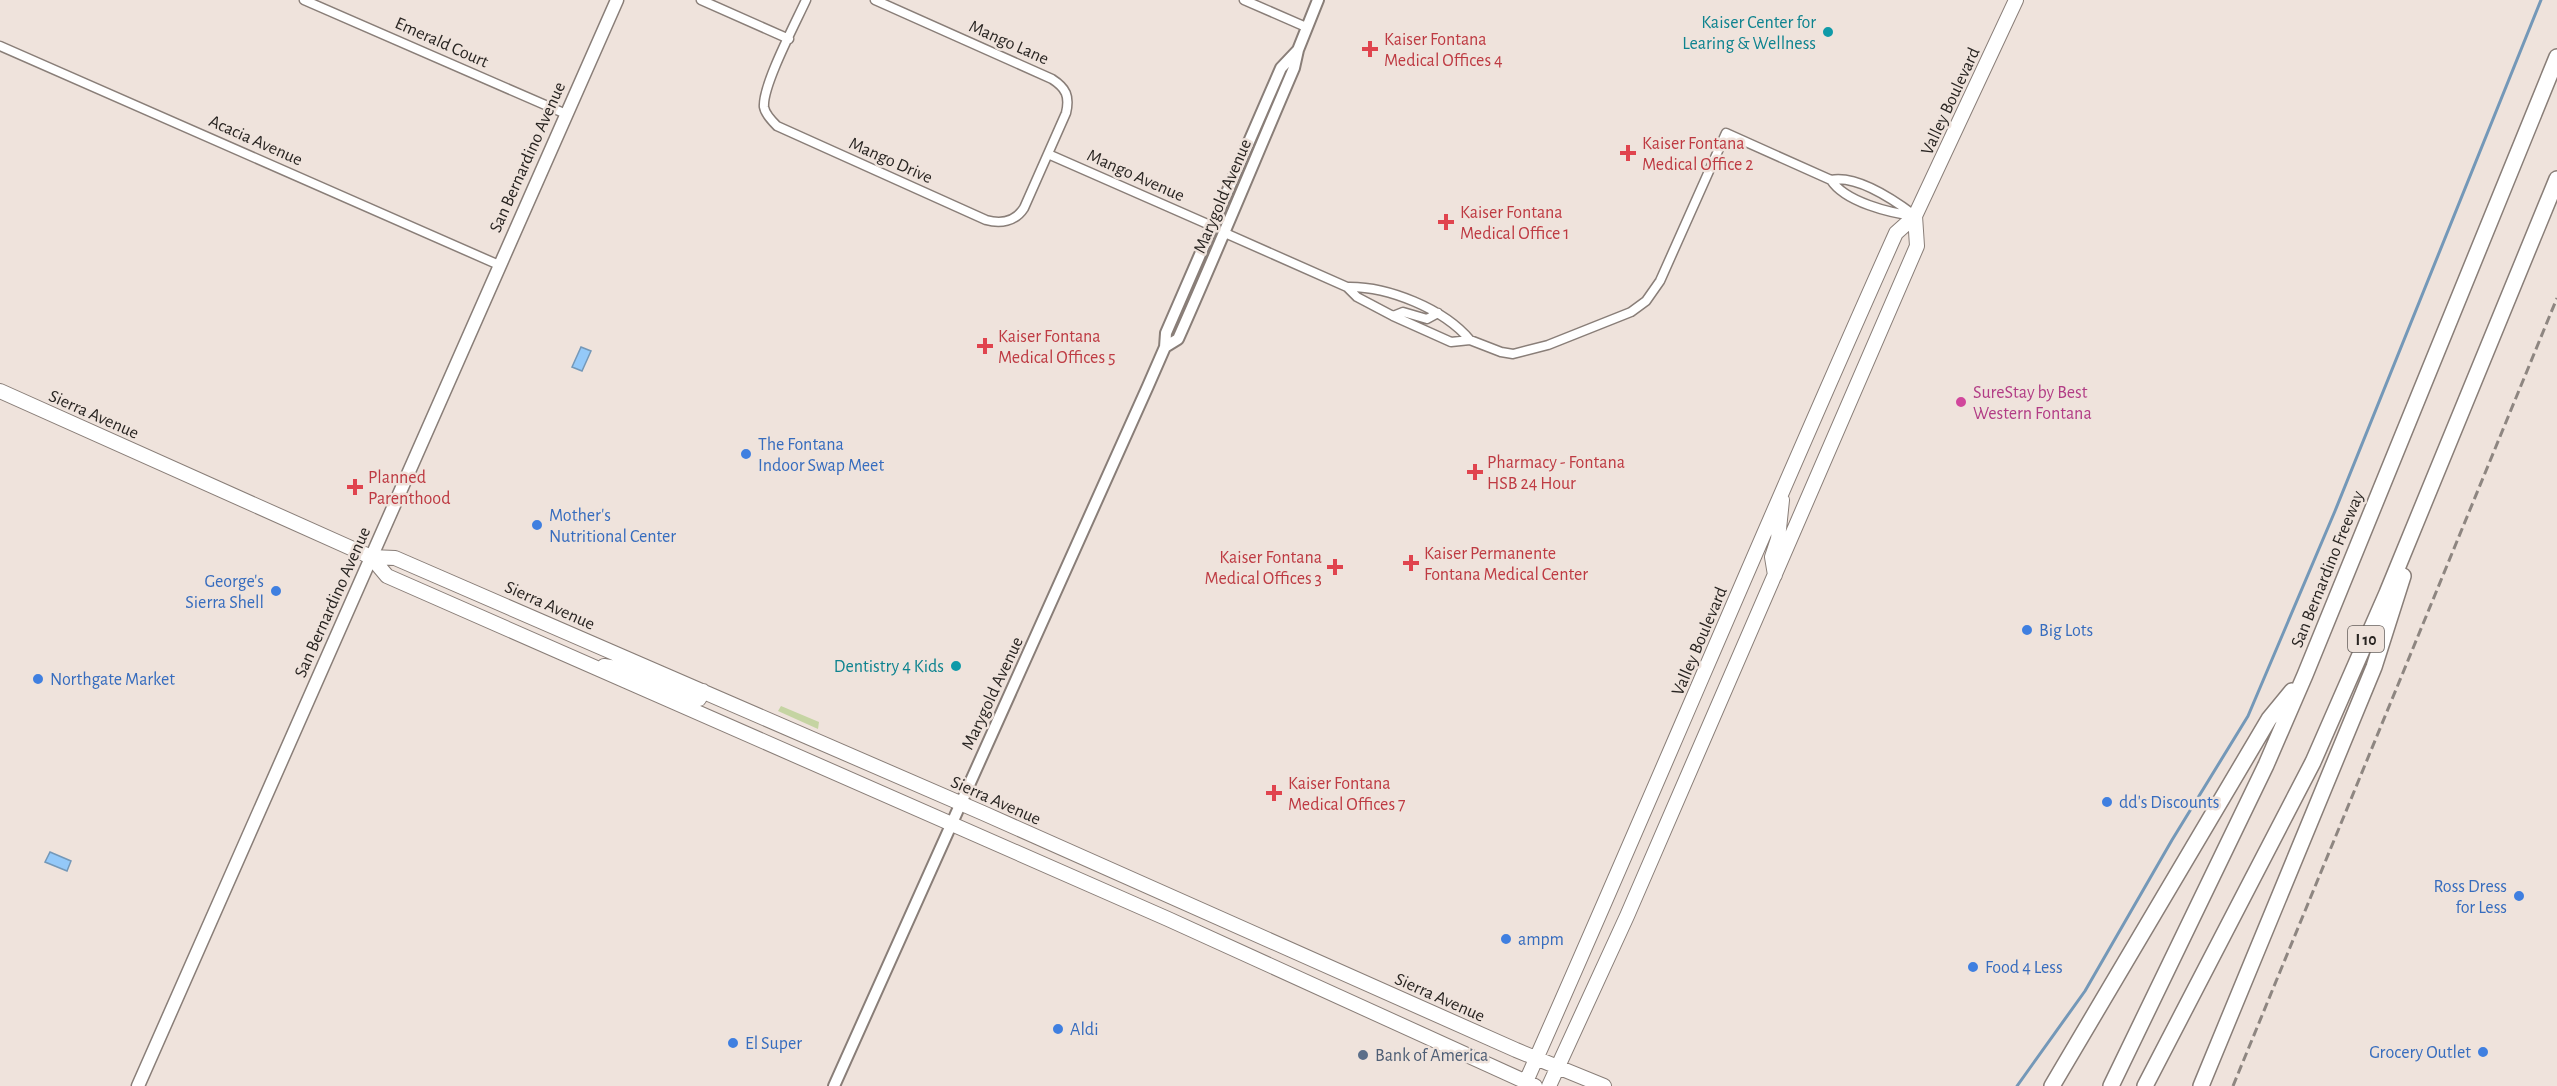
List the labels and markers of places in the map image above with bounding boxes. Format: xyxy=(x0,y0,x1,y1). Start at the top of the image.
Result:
place label: Kaiser Center for Learing & Wellness xyxy=(1682,14,1816,53)
marker: Kaiser Center for Learing & Wellness xyxy=(1821,25,1835,39)
place label: Kaiser Fontana Medical Offices 4 xyxy=(1384,31,1503,70)
marker: Kaiser Fontana Medical Offices 4 xyxy=(1361,40,1379,58)
place label: Kaiser Fontana Medical Office 2 xyxy=(1642,135,1754,174)
marker: Kaiser Fontana Medical Office 2 xyxy=(1619,144,1637,162)
place label: Kaiser Fontana Medical Office 1 xyxy=(1460,204,1570,243)
marker: Kaiser Fontana Medical Office 1 xyxy=(1437,213,1455,231)
place label: Kaiser Fontana Medical Offices 5 xyxy=(998,328,1116,367)
marker: Kaiser Fontana Medical Offices 5 xyxy=(976,337,994,355)
place label: SureStay by Best Western Fontana xyxy=(1973,384,2092,423)
marker: SureStay by Best Western Fontana xyxy=(1954,395,1968,409)
place label: The Fontana Indoor Swap Meet xyxy=(758,436,884,475)
marker: The Fontana Indoor Swap Meet xyxy=(739,447,753,461)
place label: Pharmacy - Fontana HSB 24 Hour xyxy=(1487,454,1625,493)
marker: Pharmacy - Fontana HSB 24 Hour xyxy=(1468,465,1482,479)
place label: Planned Parenthood xyxy=(368,469,451,508)
marker: Planned Parenthood xyxy=(346,478,364,496)
place label: Mother's Nutritional Center xyxy=(549,507,676,546)
marker: Mother's Nutritional Center xyxy=(530,518,544,532)
place label: Kaiser Permanente Fontana Medical Center xyxy=(1424,545,1588,584)
place label: Kaiser Fontana Medical Offices 3 xyxy=(1205,549,1322,588)
marker: Kaiser Permanente Fontana Medical Center xyxy=(1402,554,1420,572)
marker: Kaiser Fontana Medical Offices 3 xyxy=(1326,558,1344,576)
place label: George's Sierra Shell xyxy=(185,573,264,612)
marker: George's Sierra Shell xyxy=(269,584,283,598)
place label: Big Lots xyxy=(2039,622,2093,640)
marker: Big Lots xyxy=(2020,623,2034,637)
place label: Dentistry 4 Kids xyxy=(834,658,944,676)
marker: Dentistry 4 Kids xyxy=(949,659,963,673)
place label: Northgate Market xyxy=(50,671,175,689)
marker: Northgate Market xyxy=(31,672,45,686)
place label: Kaiser Fontana Medical Offices 7 xyxy=(1288,775,1406,814)
marker: Kaiser Fontana Medical Offices 7 xyxy=(1265,784,1283,802)
place label: dd's Discounts xyxy=(2119,794,2219,812)
marker: dd's Discounts xyxy=(2100,795,2114,809)
place label: Ross Dress for Less xyxy=(2433,878,2507,917)
marker: Ross Dress for Less xyxy=(2512,889,2526,903)
place label: ampm xyxy=(1518,931,1564,949)
marker: ampm xyxy=(1499,932,1513,946)
place label: Food 4 Less xyxy=(1985,959,2063,977)
marker: Food 4 Less xyxy=(1966,960,1980,974)
place label: Aldi xyxy=(1070,1021,1099,1039)
marker: Aldi xyxy=(1051,1022,1065,1036)
place label: El Super xyxy=(745,1035,802,1053)
marker: El Super xyxy=(726,1036,740,1050)
place label: Grocery Outlet xyxy=(2369,1044,2471,1062)
marker: Grocery Outlet xyxy=(2476,1045,2490,1059)
place label: Bank of America xyxy=(1375,1047,1488,1065)
marker: Bank of America xyxy=(1356,1048,1370,1062)

